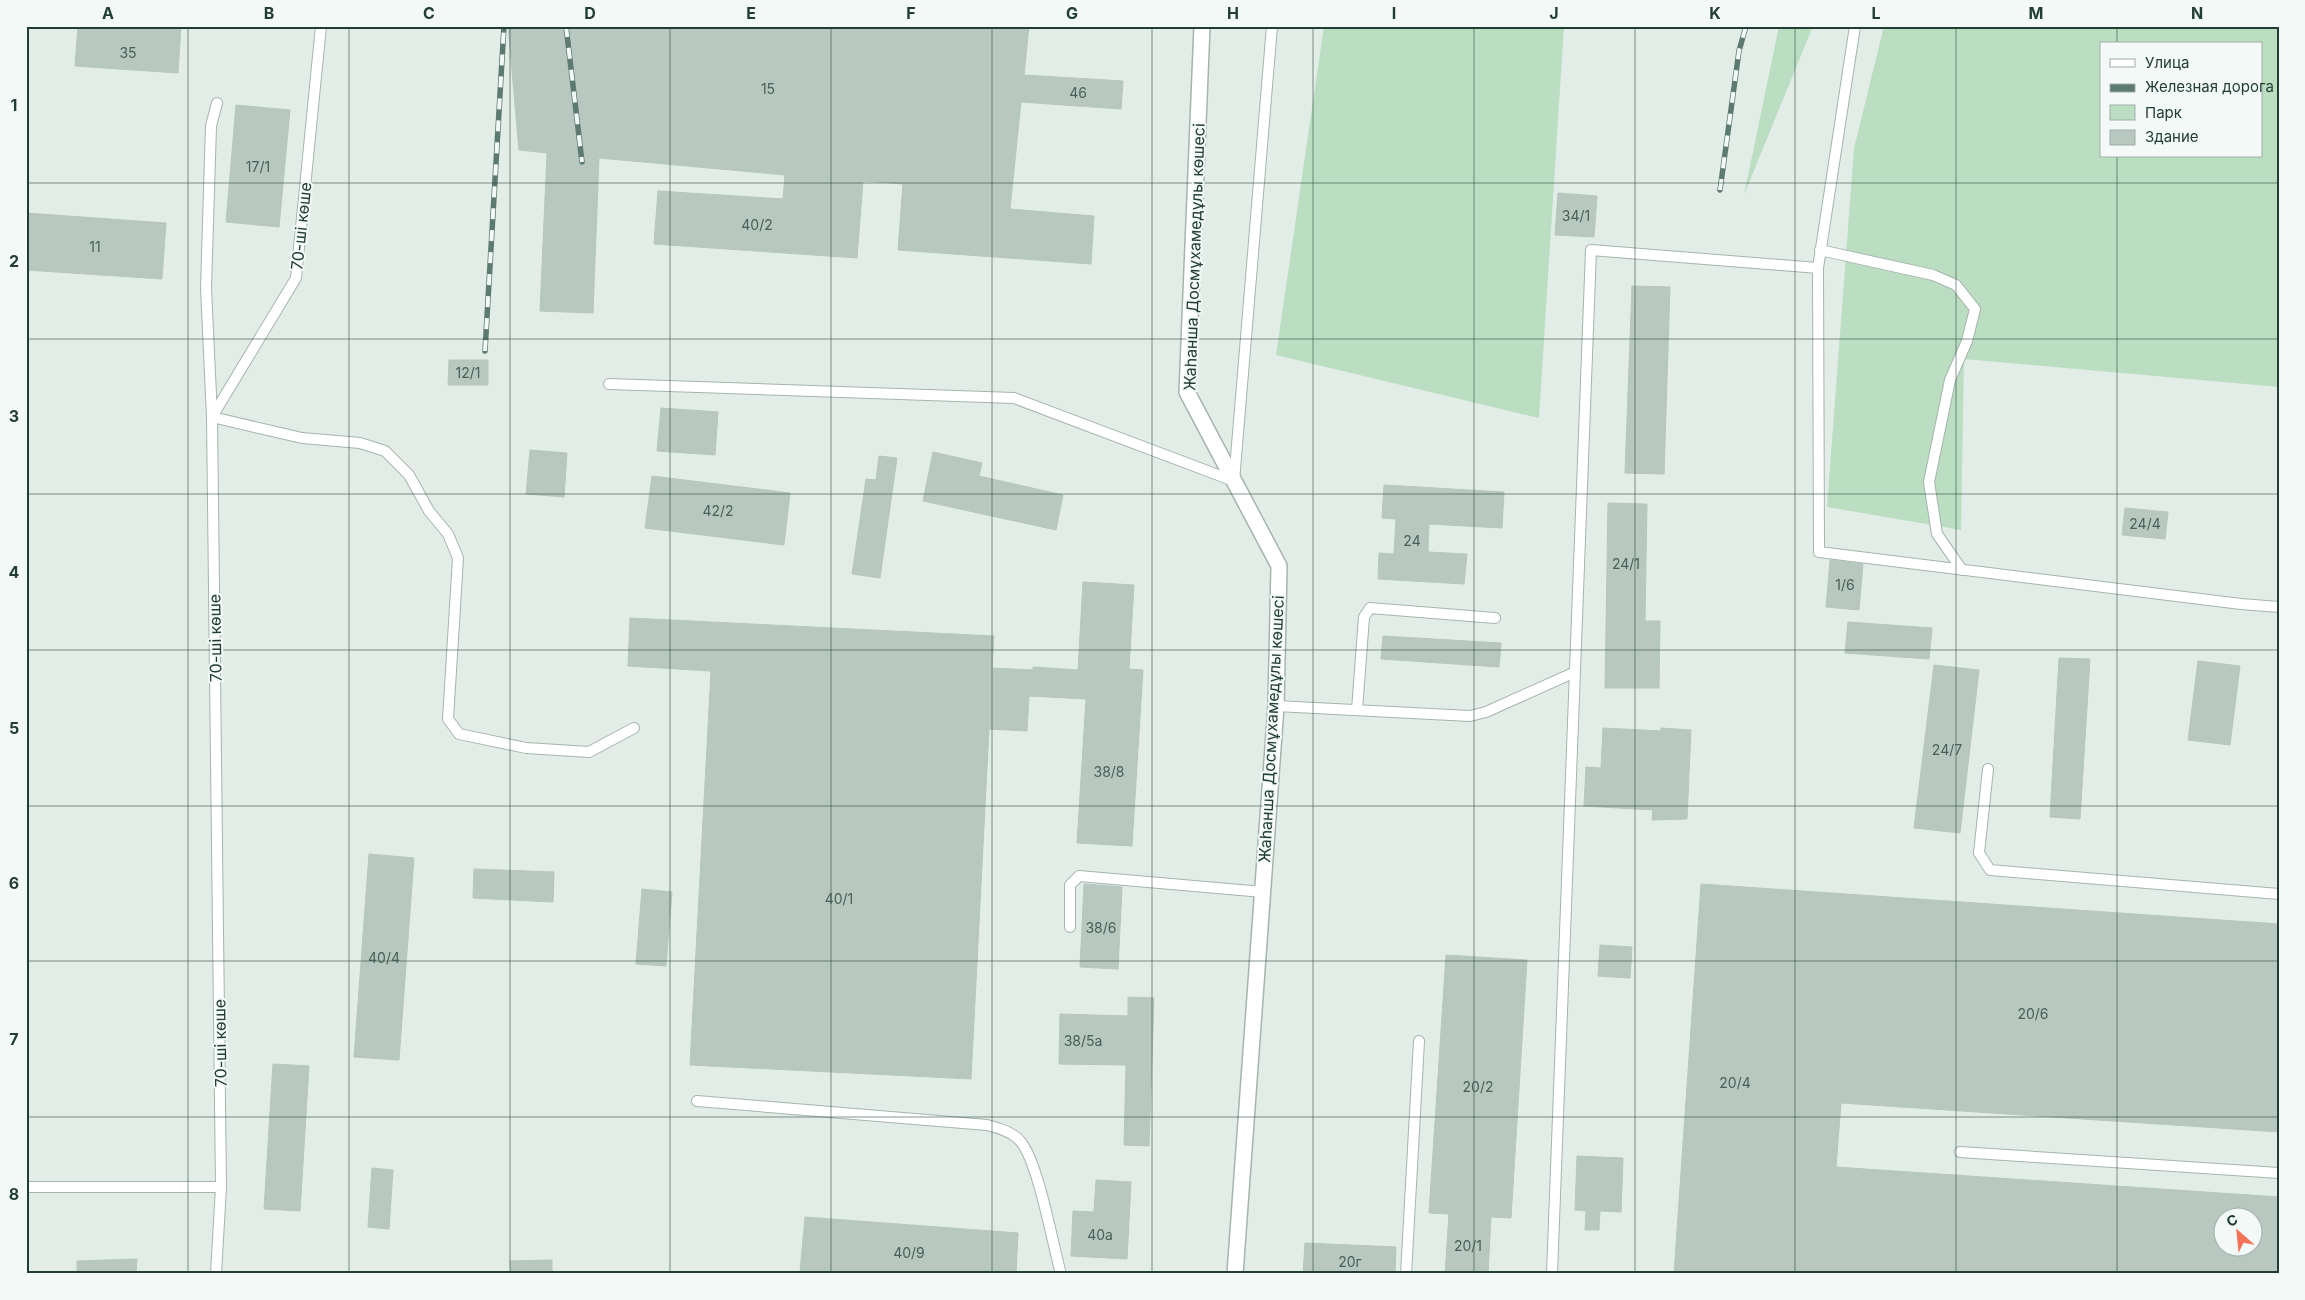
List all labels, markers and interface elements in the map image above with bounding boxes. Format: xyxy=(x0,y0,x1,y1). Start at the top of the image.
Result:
text: A xyxy=(102,3,114,23)
text: B xyxy=(264,3,274,23)
text: C xyxy=(423,3,435,23)
text: D xyxy=(584,3,596,23)
text: E xyxy=(746,3,756,23)
text: F xyxy=(906,3,916,23)
text: G xyxy=(1066,3,1078,23)
text: H xyxy=(1227,3,1239,23)
text: I xyxy=(1392,3,1396,23)
text: J xyxy=(1549,3,1559,23)
text: K xyxy=(1709,3,1721,23)
text: L xyxy=(1871,3,1881,23)
text: M xyxy=(2029,3,2043,23)
text: N xyxy=(2191,3,2203,23)
legend xyxy=(2100,42,2262,158)
house number: 35 xyxy=(119,44,137,61)
text: Улица xyxy=(2145,53,2189,72)
text: Железная дорога xyxy=(2145,77,2274,96)
house number: 15 xyxy=(761,80,775,97)
house number: 46 xyxy=(1069,84,1087,101)
text: 1 xyxy=(11,95,17,115)
text: Парк xyxy=(2145,103,2182,122)
street label: Жаһанша Досмұхамедұлы көшесі xyxy=(1179,123,1209,391)
text: Здание xyxy=(2145,127,2199,146)
house number: 17/1 xyxy=(246,158,270,175)
street label: 70-ші көше xyxy=(286,181,316,271)
house number: 34/1 xyxy=(1562,207,1590,224)
house number: 40/2 xyxy=(741,216,773,233)
house number: 11 xyxy=(89,238,101,255)
text: 2 xyxy=(9,251,19,271)
house number: 12/1 xyxy=(456,364,480,381)
text: 3 xyxy=(9,406,19,426)
house number: 42/2 xyxy=(702,502,734,519)
house number: 24/4 xyxy=(2129,515,2161,532)
house number: 24 xyxy=(1403,532,1421,549)
house number: 24/1 xyxy=(1612,555,1640,572)
text: 4 xyxy=(9,562,20,582)
house number: 1/6 xyxy=(1835,576,1855,593)
street label: 70-ші көше xyxy=(204,594,226,682)
street label: Жаһанша Досмұхамедұлы көшесі xyxy=(1254,595,1288,863)
text: 5 xyxy=(9,718,19,738)
house number: 24/7 xyxy=(1932,741,1962,758)
house number: 38/8 xyxy=(1093,763,1125,780)
text: 6 xyxy=(9,873,19,893)
house number: 40/1 xyxy=(825,890,853,907)
house number: 38/6 xyxy=(1085,919,1117,936)
house number: 40/4 xyxy=(368,949,400,966)
street label: 70-ші көше xyxy=(209,999,231,1087)
house number: 20/6 xyxy=(2017,1005,2049,1022)
text: 7 xyxy=(9,1029,19,1049)
house number: 38/5а xyxy=(1064,1032,1102,1049)
house number: 20/4 xyxy=(1719,1074,1751,1091)
house number: 20/2 xyxy=(1463,1078,1493,1095)
text: 8 xyxy=(9,1184,19,1204)
north arrow xyxy=(2212,1208,2262,1258)
text: С xyxy=(2223,1210,2240,1230)
house number: 40а xyxy=(1087,1226,1113,1243)
house number: 20/1 xyxy=(1454,1237,1482,1254)
house number: 40/9 xyxy=(893,1244,925,1261)
house number: 20г xyxy=(1338,1253,1362,1270)

